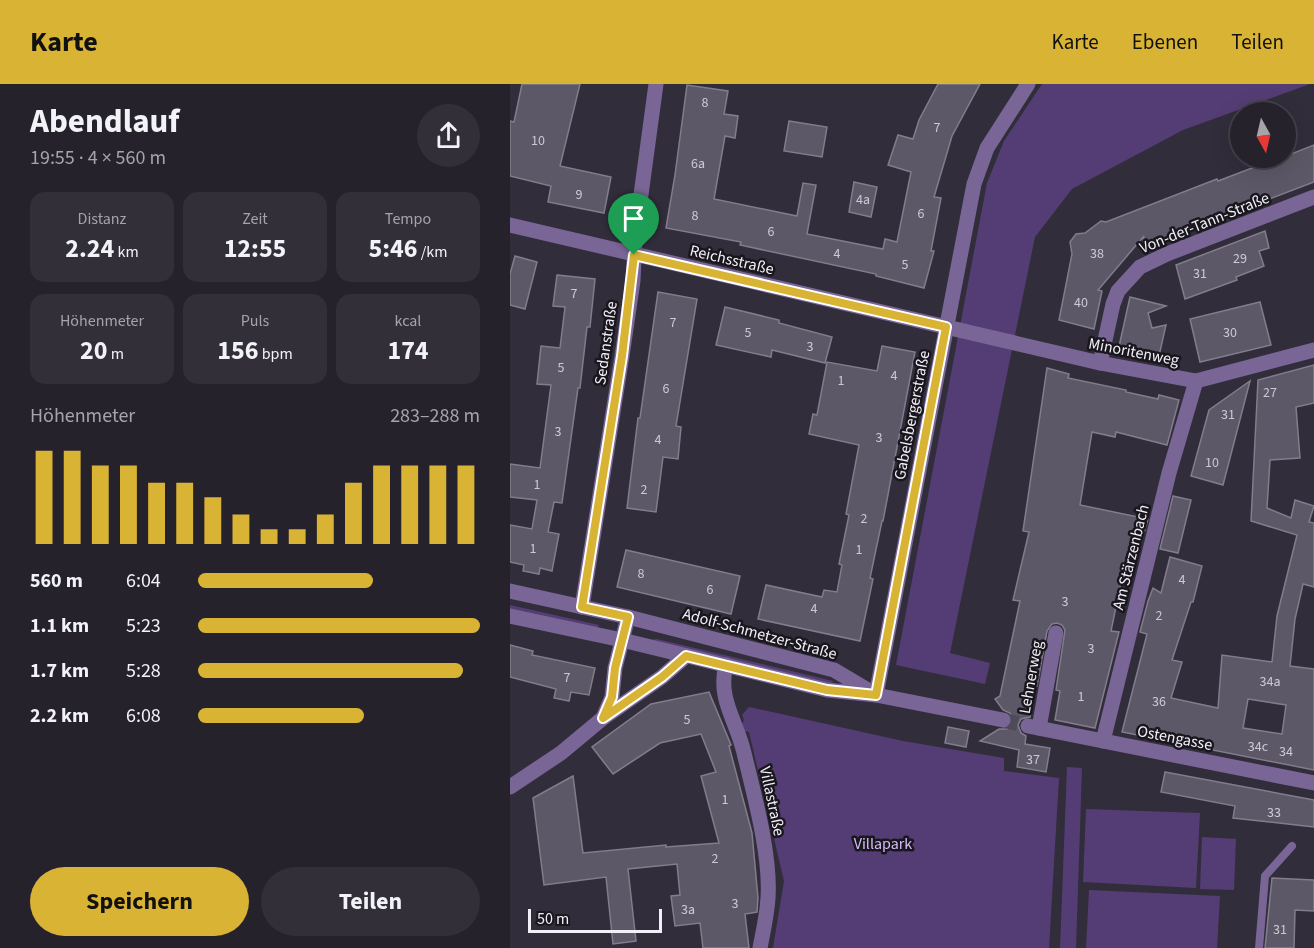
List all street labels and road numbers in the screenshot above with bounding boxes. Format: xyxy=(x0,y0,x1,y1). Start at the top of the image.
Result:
street label: Von-der-Tann-Straße xyxy=(1136,187,1273,259)
street label: Reichsstraße xyxy=(688,240,776,280)
street label: Sedanstraße xyxy=(589,300,623,386)
street label: Minoritenweg xyxy=(1087,332,1181,372)
street label: Gabelsbergerstraße xyxy=(889,349,935,482)
street label: Am Stärzenbach xyxy=(1107,502,1155,612)
street label: Adolf-Schmetzer-Straße xyxy=(680,603,839,665)
street label: Lehnerweg xyxy=(1014,639,1048,716)
street label: Ostengasse xyxy=(1135,720,1214,756)
street label: Villastraße xyxy=(754,764,790,838)

